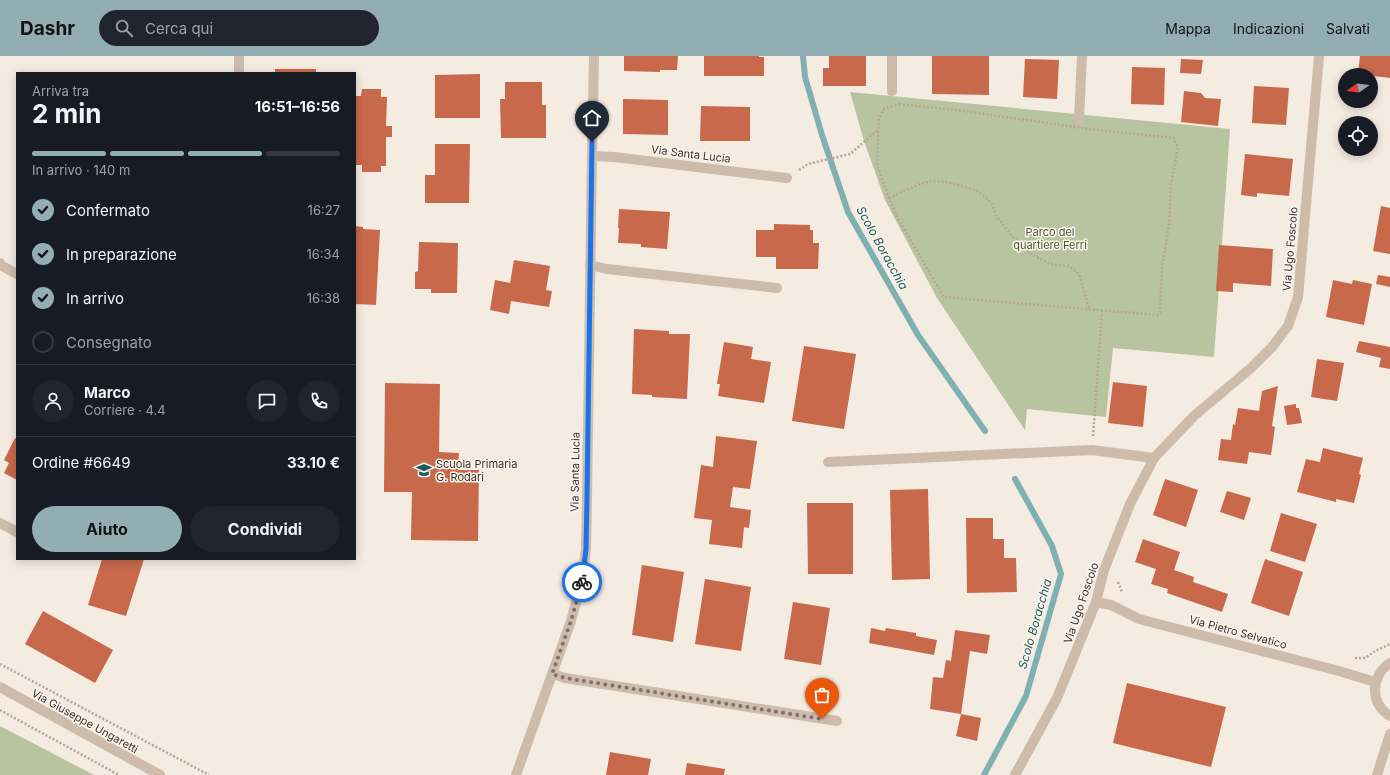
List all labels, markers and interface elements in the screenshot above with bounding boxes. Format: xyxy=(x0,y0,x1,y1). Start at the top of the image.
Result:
search box xyxy=(99,10,379,46)
text: Dashr xyxy=(20,17,75,40)
icon: search xyxy=(113,17,135,39)
text: Cerca qui xyxy=(145,19,213,38)
text: Mappa xyxy=(1165,20,1211,37)
text: Indicazioni xyxy=(1233,20,1304,37)
text: Salvati xyxy=(1326,20,1370,37)
north arrow xyxy=(1338,68,1378,108)
map controls xyxy=(1338,68,1378,156)
text: Arriva tra xyxy=(32,83,89,99)
text: 16:51–16:56 xyxy=(255,97,340,116)
text: 2 min xyxy=(32,98,102,129)
pin xyxy=(575,101,609,142)
icon: home xyxy=(581,107,603,129)
button: locate xyxy=(1338,116,1378,156)
street label: Via Santa Lucia xyxy=(650,142,732,166)
text: In arrivo · 140 m xyxy=(32,162,130,178)
icon: check xyxy=(32,199,54,221)
text: Confermato xyxy=(66,201,150,220)
text: 16:27 xyxy=(308,202,340,218)
water label: Scolo Boracchia xyxy=(853,203,912,292)
street label: Via Ugo Foscolo xyxy=(1279,206,1301,292)
park label: Parco del quartiere Ferri xyxy=(1013,225,1087,252)
icon: check xyxy=(32,243,54,265)
text: In preparazione xyxy=(66,245,177,264)
text: 16:34 xyxy=(306,246,340,262)
icon: check xyxy=(32,287,54,309)
text: In arrivo xyxy=(66,289,124,308)
text: 16:38 xyxy=(307,290,340,306)
text: Consegnato xyxy=(66,333,152,352)
button: person xyxy=(32,380,74,422)
button: chat xyxy=(246,380,288,422)
button: phone xyxy=(298,380,340,422)
text: Marco xyxy=(84,383,130,402)
text: Corriere · 4.4 xyxy=(84,402,166,418)
street label: Via Santa Lucia xyxy=(567,432,583,512)
text: Ordine #6649 xyxy=(32,453,131,472)
text: 33.10 € xyxy=(287,453,340,472)
place label: Scuola Primaria G. Rodari xyxy=(436,457,517,484)
school or university icon: Scuola Primaria G. Rodari xyxy=(415,461,433,479)
button: Aiuto xyxy=(32,506,182,552)
button: Condividi xyxy=(190,506,340,552)
street label: Via Ugo Foscolo xyxy=(1061,560,1102,645)
courier xyxy=(562,562,602,602)
icon: bike xyxy=(571,571,593,593)
water label: Scolo Boracchia xyxy=(1014,577,1055,671)
street label: Via Pietro Selvatico xyxy=(1188,612,1289,652)
pin xyxy=(805,678,839,719)
icon: bag xyxy=(811,684,833,706)
street label: Via Giuseppe Ungaretti xyxy=(29,686,141,756)

